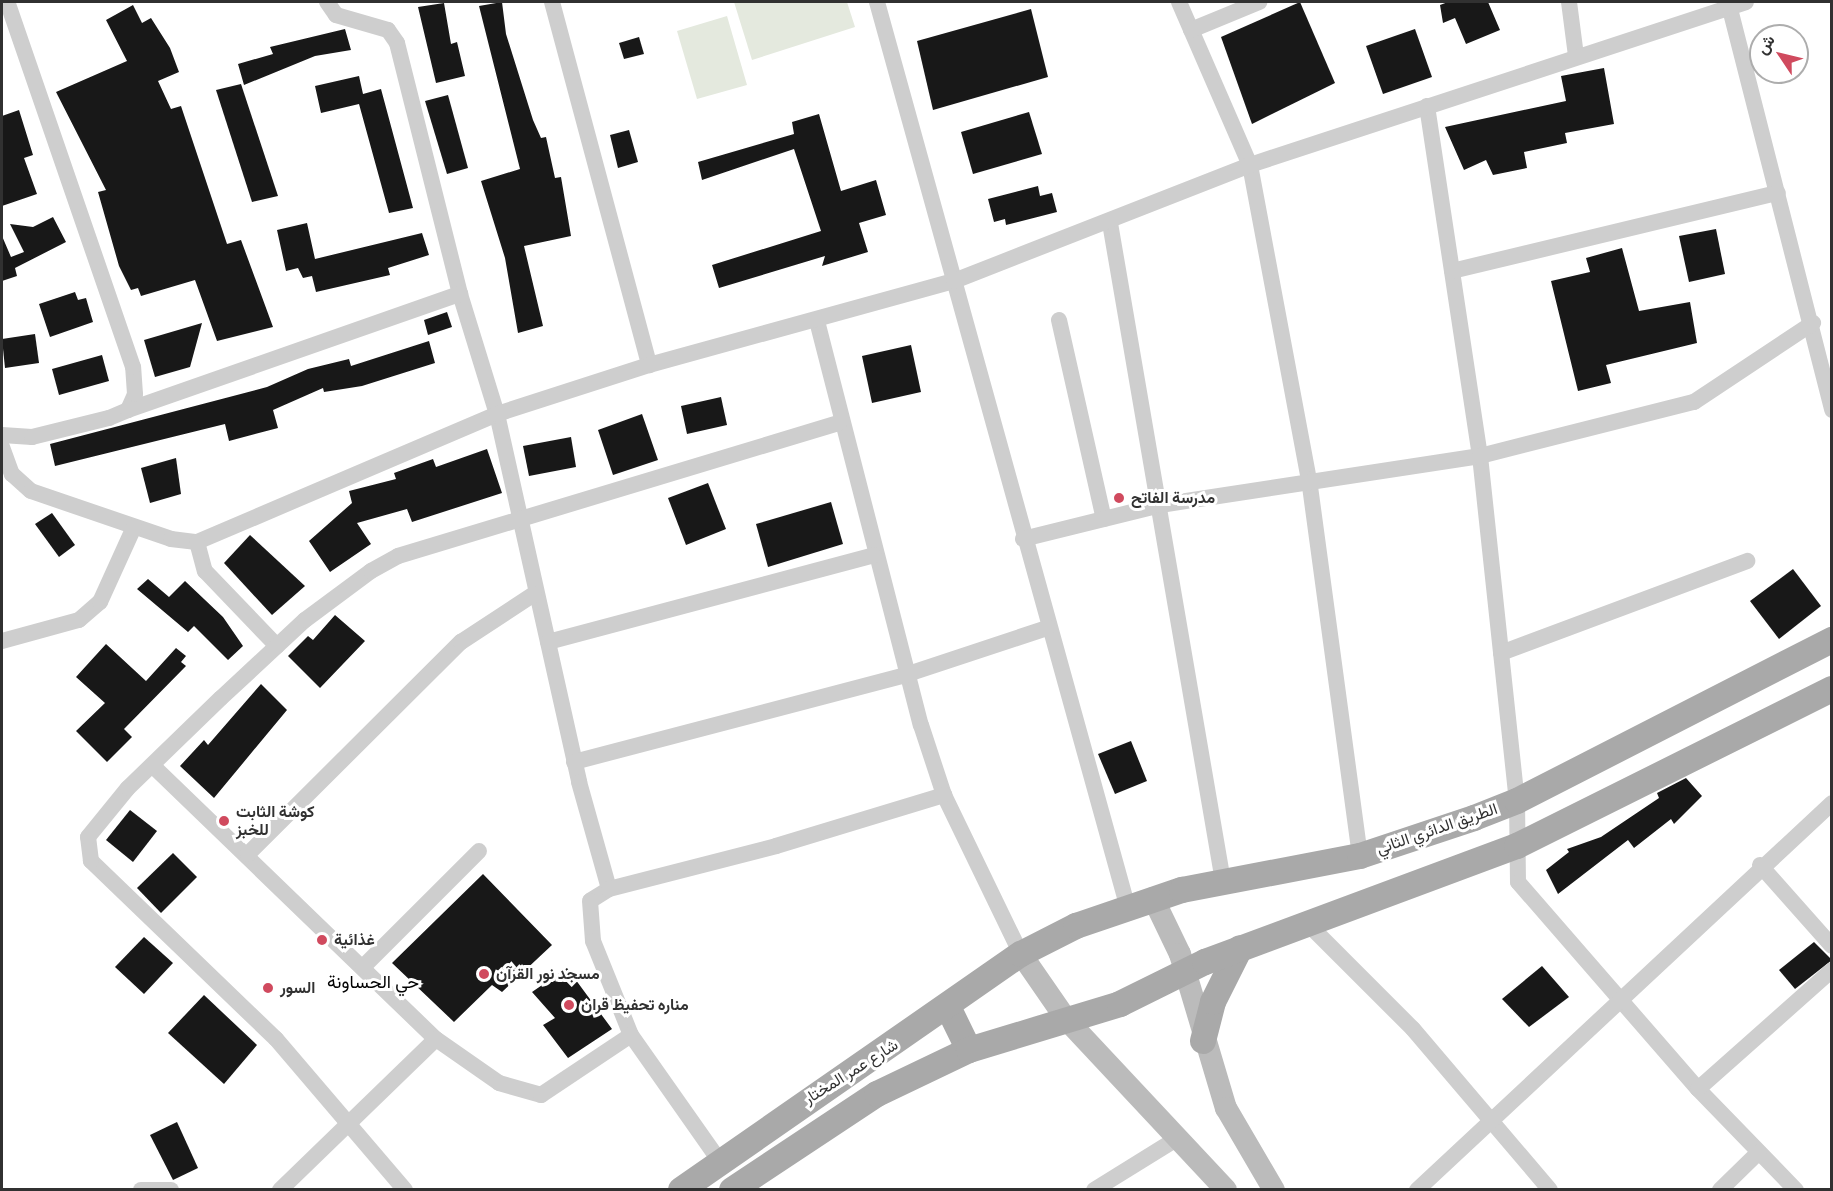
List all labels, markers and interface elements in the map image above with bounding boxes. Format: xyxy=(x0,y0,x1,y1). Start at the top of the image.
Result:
north arrow xyxy=(1749,24,1809,84)
text: ش xyxy=(1752,31,1779,58)
place label: مدرسة الفاتح xyxy=(1131,488,1215,508)
marker: مدرسة الفاتح xyxy=(1112,491,1126,505)
street label: الطريق الدائري الثاني xyxy=(1374,799,1500,859)
place label: كوشة الثابت للخبز xyxy=(236,802,314,840)
marker: كوشة الثابت للخبز xyxy=(217,814,231,828)
place label: غذائية xyxy=(334,930,375,950)
marker: غذائية xyxy=(315,933,329,947)
place label: مسجد نور القرآن xyxy=(496,964,600,984)
marker: مسجد نور القرآن xyxy=(477,967,491,981)
district label: حي الحساونة xyxy=(327,971,419,993)
place label: السور xyxy=(280,978,315,998)
marker: السور xyxy=(261,981,275,995)
place label: مناره تحفيظ قران xyxy=(581,995,689,1015)
marker: مناره تحفيظ قران xyxy=(562,998,576,1012)
street label: شارع عمر المختار xyxy=(800,1035,902,1109)

